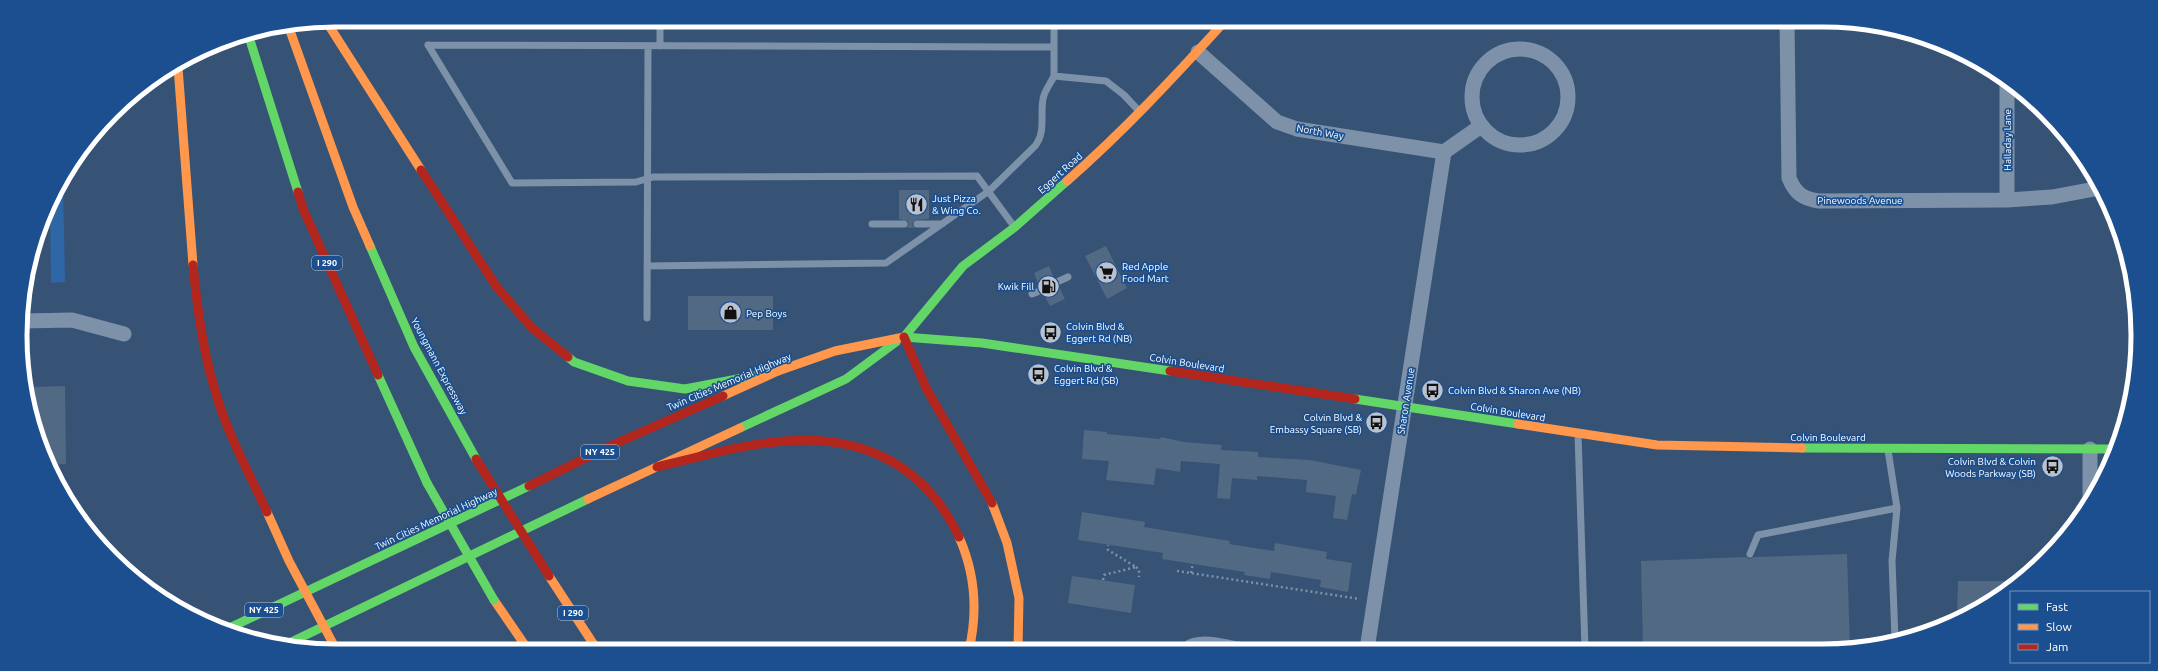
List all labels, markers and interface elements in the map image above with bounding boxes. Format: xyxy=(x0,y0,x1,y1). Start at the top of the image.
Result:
street label: Halladay Lane xyxy=(2002,109,2013,171)
street label: North Way xyxy=(1296,122,1345,142)
street label: Eggert Road xyxy=(1036,150,1084,196)
restaurant icon: Just Pizza & Wing Co. xyxy=(903,191,929,217)
place label: Just Pizza & Wing Co. xyxy=(932,193,981,216)
street label: Pinewoods Avenue xyxy=(1817,195,1903,206)
road number: I 290 xyxy=(312,256,342,270)
supermarket icon: Red Apple Food Mart xyxy=(1093,259,1119,285)
place label: Red Apple Food Mart xyxy=(1122,261,1169,284)
fuel station icon: Kwik Fill xyxy=(1036,273,1062,299)
place label: Kwik Fill xyxy=(998,281,1034,292)
shop icon: Pep Boys xyxy=(718,300,744,326)
place label: Pep Boys xyxy=(746,308,787,319)
street label: Youngmann Expressway xyxy=(409,316,469,416)
bus stop icon: Colvin Blvd & Eggert Rd (NB) xyxy=(1038,319,1064,345)
place label: Colvin Blvd & Eggert Rd (NB) xyxy=(1066,321,1133,344)
street label: Twin Cities Memorial Highway xyxy=(665,351,793,413)
street label: Colvin Boulevard xyxy=(1149,352,1225,374)
bus stop icon: Colvin Blvd & Eggert Rd (SB) xyxy=(1026,361,1052,387)
place label: Colvin Blvd & Eggert Rd (SB) xyxy=(1054,363,1119,386)
street label: Sharon Avenue xyxy=(1395,367,1417,435)
bus stop icon: Colvin Blvd & Sharon Ave (NB) xyxy=(1420,377,1446,403)
place label: Colvin Blvd & Sharon Ave (NB) xyxy=(1448,385,1581,396)
street label: Colvin Boulevard xyxy=(1470,401,1546,423)
bus stop icon: Colvin Blvd & Embassy Square (SB) xyxy=(1364,410,1390,436)
place label: Colvin Blvd & Embassy Square (SB) xyxy=(1270,412,1362,435)
street label: Colvin Boulevard xyxy=(1790,432,1866,443)
road number: NY 425 xyxy=(581,445,619,459)
bus stop icon: Colvin Blvd & Colvin Woods Parkway (SB) xyxy=(2039,454,2065,480)
place label: Colvin Blvd & Colvin Woods Parkway (SB) xyxy=(1945,456,2036,479)
street label: Twin Cities Memorial Highway xyxy=(373,486,499,552)
legend xyxy=(2010,591,2150,663)
text: Fast xyxy=(2046,600,2068,613)
road number: NY 425 xyxy=(245,603,283,617)
road number: I 290 xyxy=(558,606,588,620)
text: Slow xyxy=(2046,620,2072,633)
text: Jam xyxy=(2046,640,2068,653)

